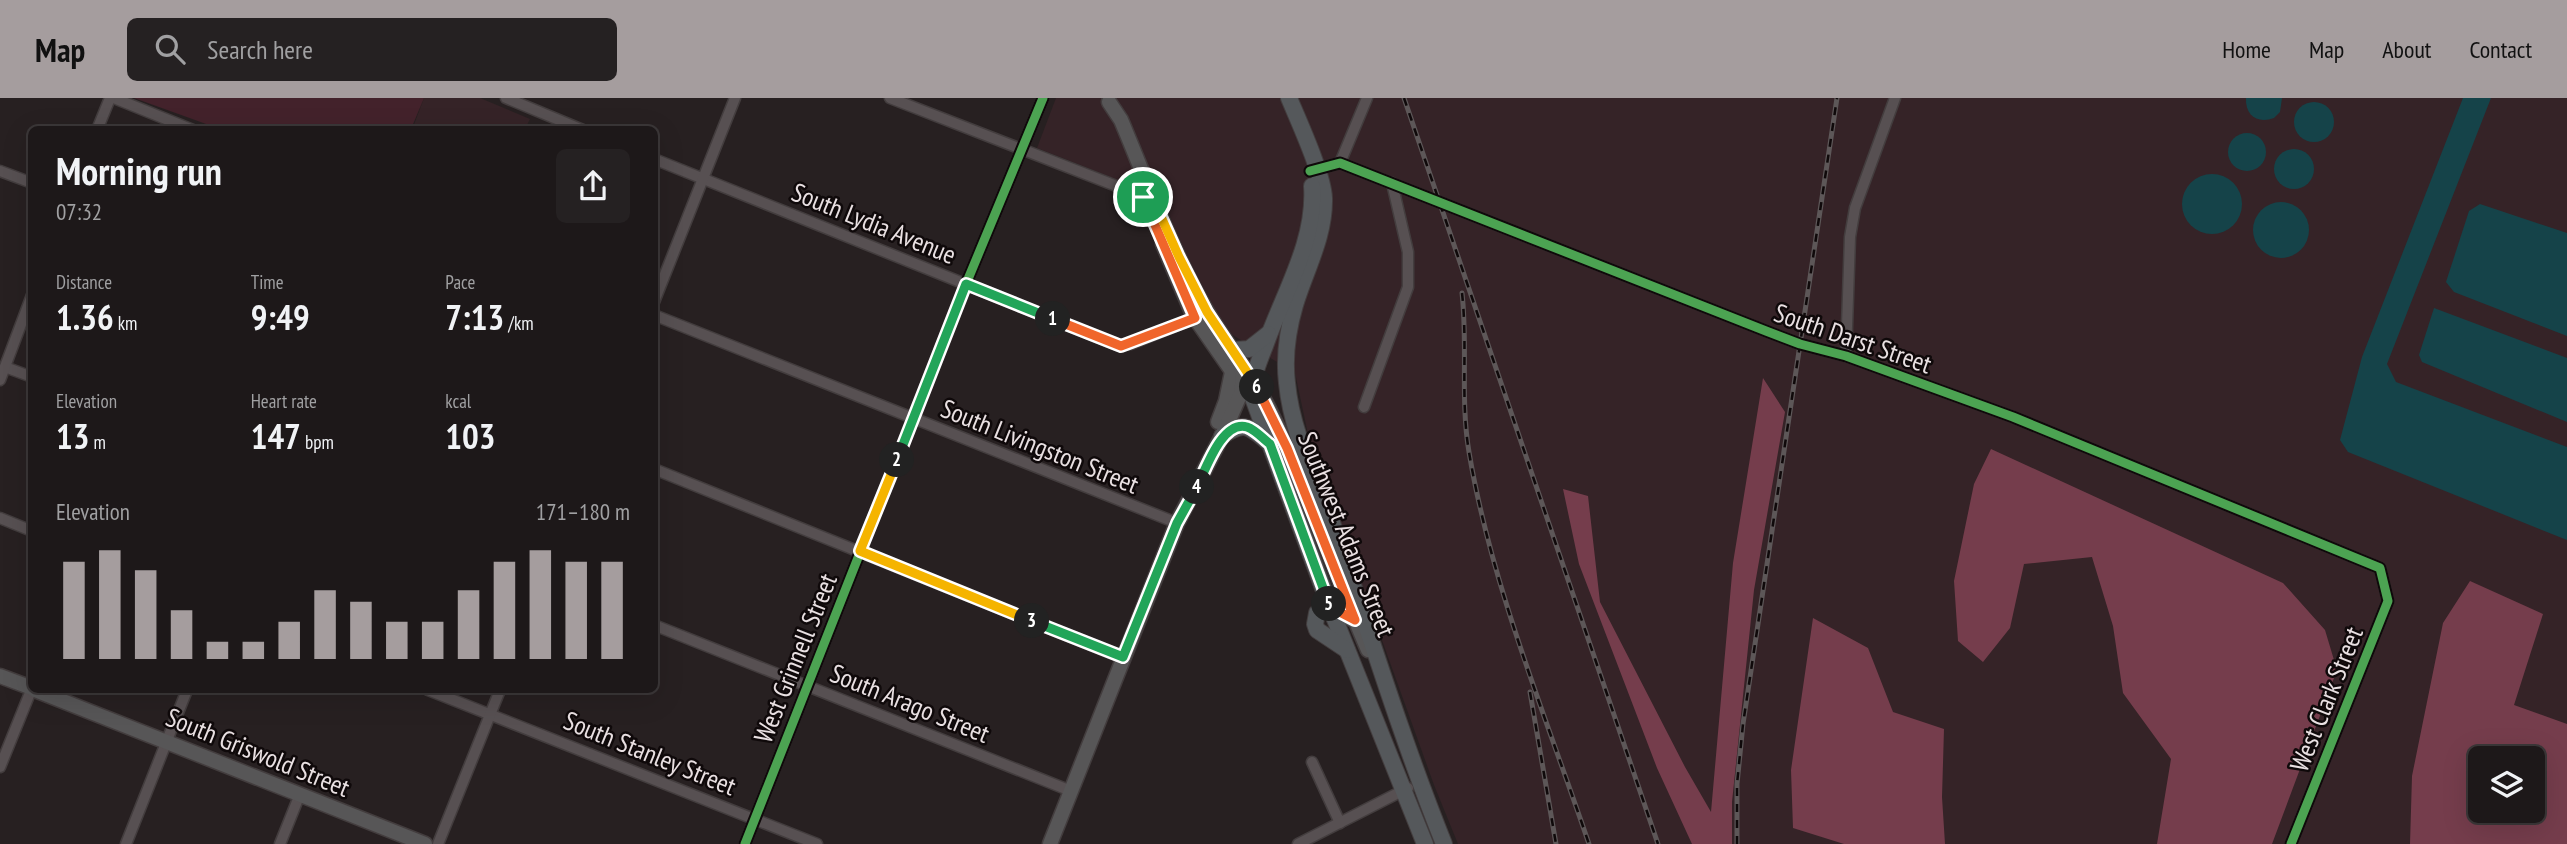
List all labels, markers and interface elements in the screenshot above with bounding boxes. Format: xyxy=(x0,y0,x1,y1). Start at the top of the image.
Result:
search box xyxy=(127,18,617,81)
text: Map xyxy=(35,28,85,71)
icon: search xyxy=(151,30,189,68)
text: Search here xyxy=(207,33,313,66)
text: Home xyxy=(2222,34,2271,65)
text: Map xyxy=(2309,34,2344,65)
text: About xyxy=(2382,34,2431,65)
text: Contact xyxy=(2469,34,2532,65)
text: Morning run xyxy=(56,146,222,195)
button: share xyxy=(556,149,630,223)
pin xyxy=(1113,167,1173,227)
street label: South Lydia Avenue xyxy=(787,175,961,271)
icon: arrive xyxy=(1124,178,1162,216)
text: 07:32 xyxy=(56,197,102,226)
text: Distance xyxy=(56,270,112,294)
text: Time xyxy=(251,270,284,294)
text: Pace xyxy=(445,270,475,294)
text: 1.36 xyxy=(56,294,114,340)
text: 9:49 xyxy=(251,294,310,340)
text: 7:13 xyxy=(445,294,504,340)
street label: South Darst Street xyxy=(1770,296,1936,380)
pin: 1 xyxy=(1036,302,1070,336)
text: 1 xyxy=(1048,306,1057,330)
text: km xyxy=(114,311,137,335)
text: /km xyxy=(504,311,534,335)
pin: 6 xyxy=(1240,370,1274,404)
text: 6 xyxy=(1252,374,1261,398)
text: Elevation xyxy=(56,389,117,413)
text: Heart rate xyxy=(251,389,317,413)
text: kcal xyxy=(445,389,471,413)
street label: South Livingston Street xyxy=(936,391,1144,501)
text: 13 xyxy=(56,413,89,459)
text: 147 xyxy=(251,413,301,459)
text: 103 xyxy=(445,413,496,459)
street label: Southwest Adams Street xyxy=(1291,427,1403,641)
text: m xyxy=(89,430,106,454)
text: bpm xyxy=(301,430,334,454)
pin: 2 xyxy=(880,442,914,478)
text: 2 xyxy=(892,447,901,471)
pin: 4 xyxy=(1180,470,1214,504)
text: 4 xyxy=(1192,474,1201,498)
text: Elevation xyxy=(56,497,130,526)
text: 171–180 m xyxy=(536,497,630,526)
street label: West Grinnell Street xyxy=(746,569,844,747)
pin: 5 xyxy=(1312,587,1346,622)
text: 5 xyxy=(1324,591,1333,615)
pin: 3 xyxy=(1014,603,1050,638)
text: 3 xyxy=(1027,608,1036,632)
street label: West Clark Street xyxy=(2282,622,2370,776)
street label: South Arago Street xyxy=(826,656,994,750)
street label: South Griswold Street xyxy=(161,700,355,804)
street label: South Stanley Street xyxy=(559,704,741,802)
map controls xyxy=(2468,746,2545,823)
button: layers xyxy=(2468,746,2545,823)

